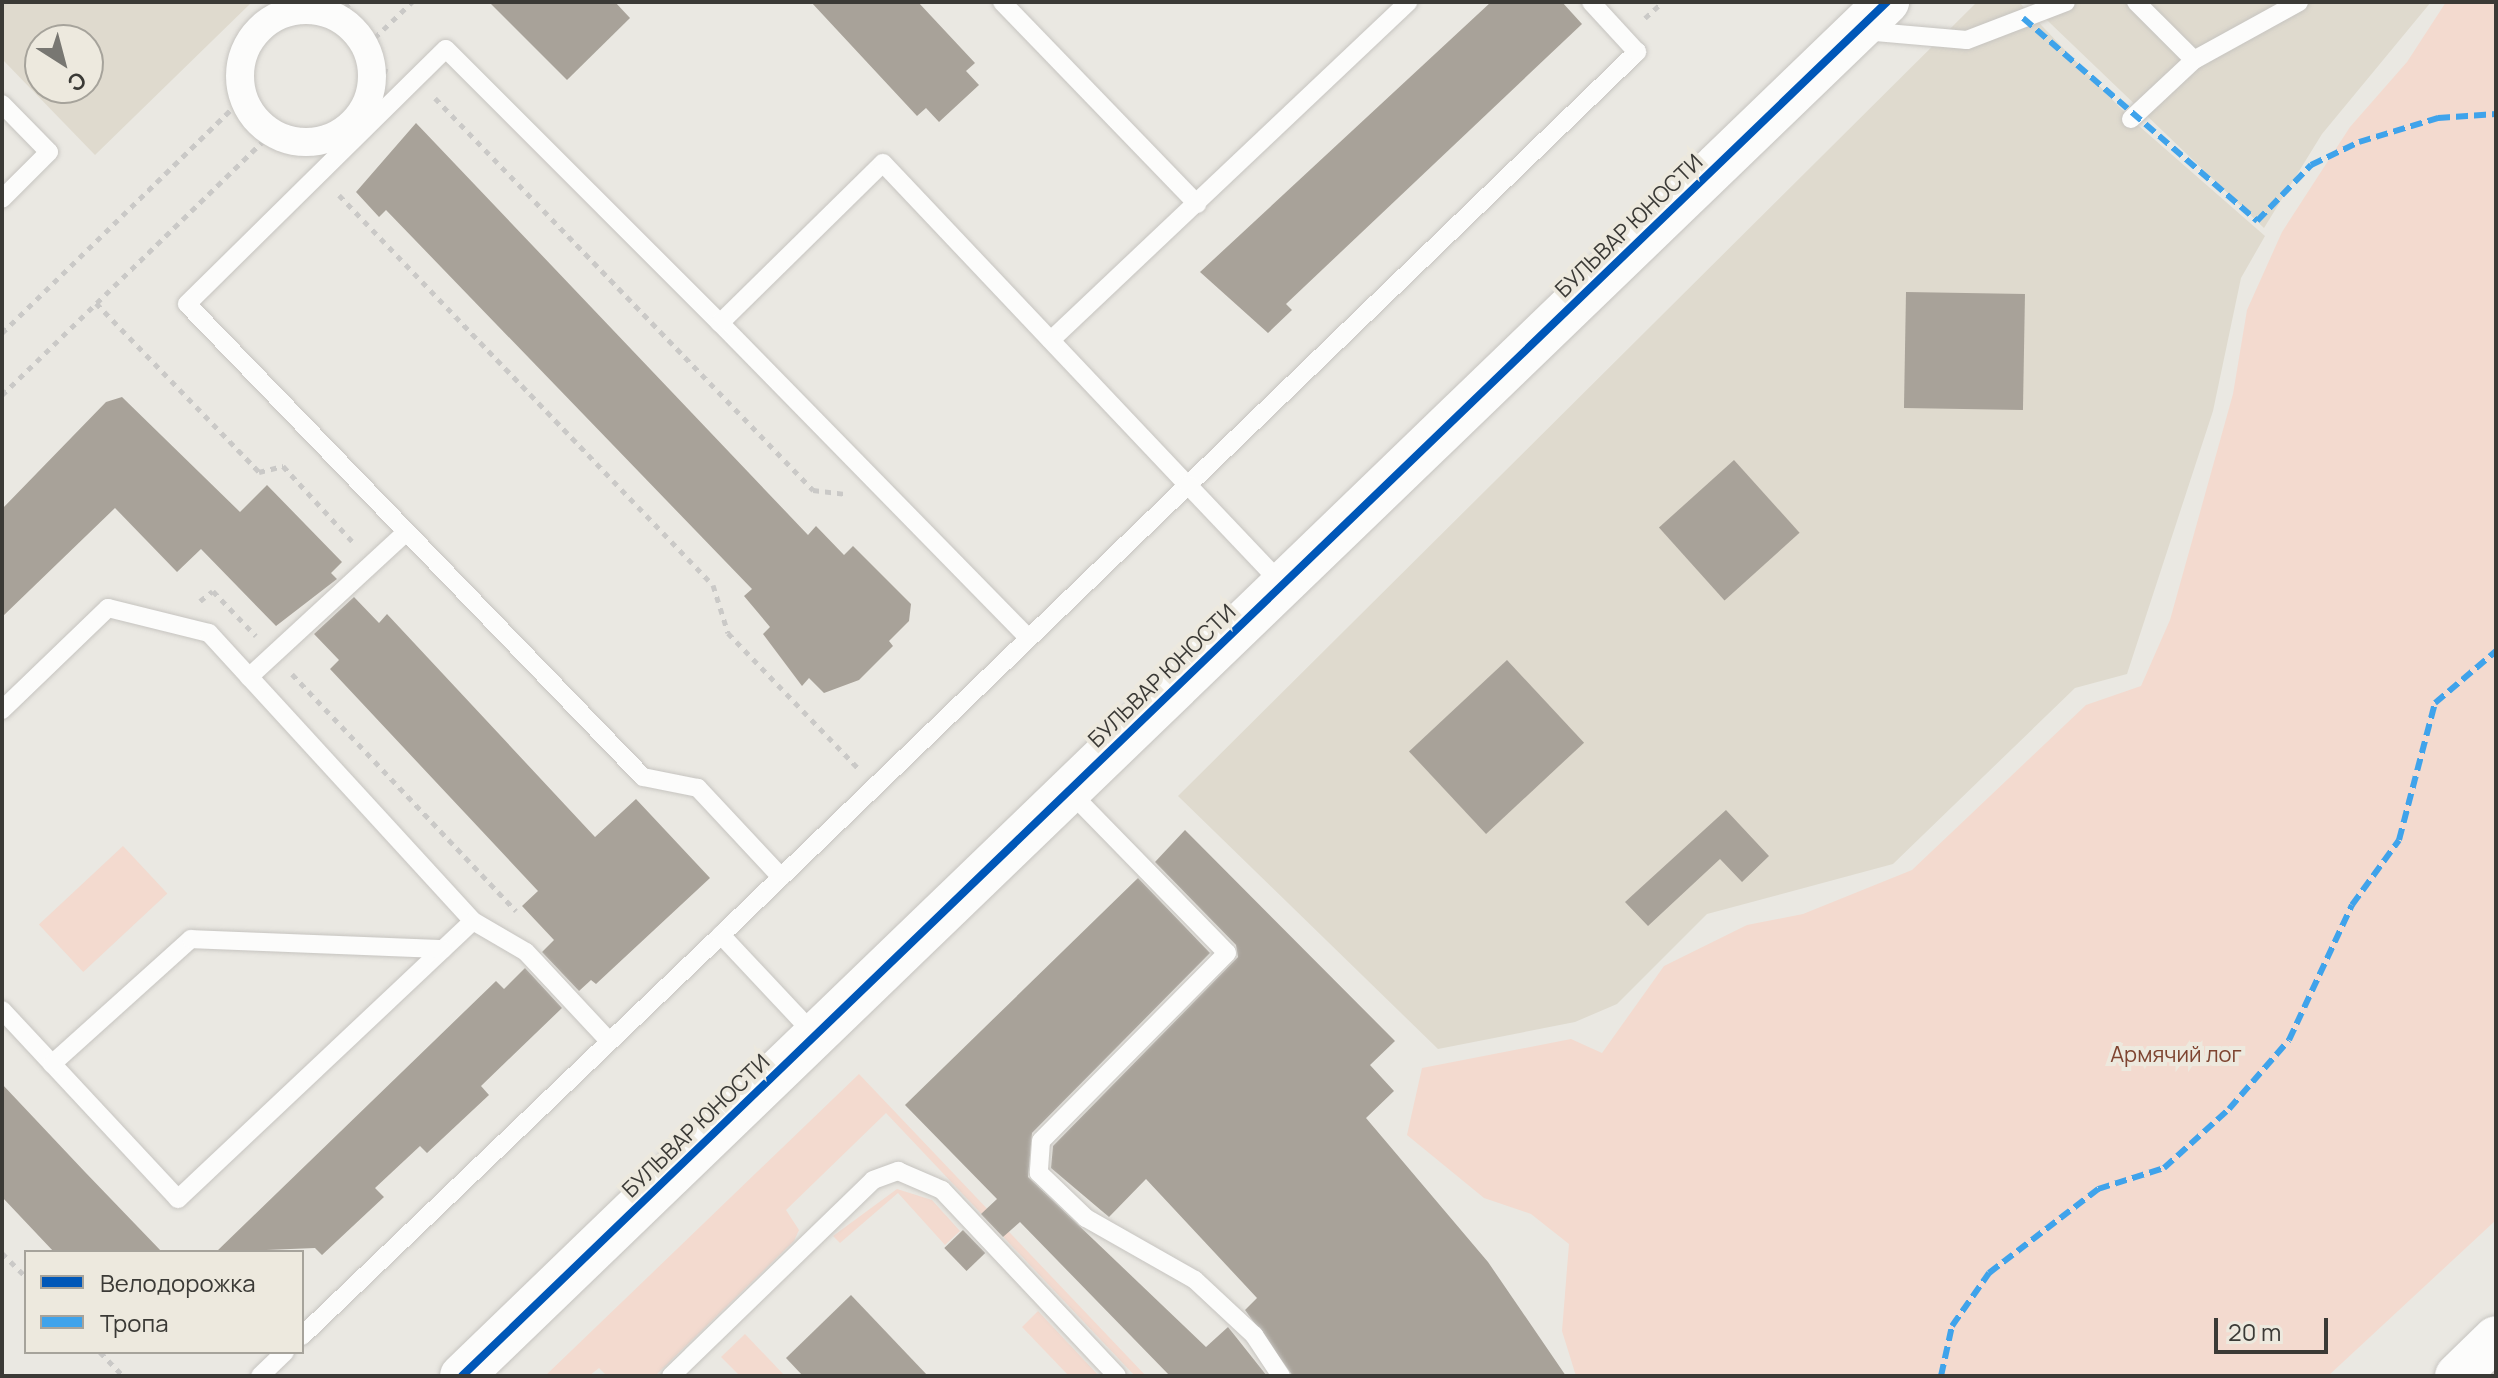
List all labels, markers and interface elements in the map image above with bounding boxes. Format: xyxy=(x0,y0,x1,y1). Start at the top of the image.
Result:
north arrow xyxy=(24,24,104,104)
text: С xyxy=(62,65,92,99)
street label: БУЛЬВАР ЮНОСТИ xyxy=(1550,149,1708,303)
street label: БУЛЬВАР ЮНОСТИ xyxy=(1083,599,1241,753)
park label: Армячий лог xyxy=(2110,1042,2242,1068)
street label: БУЛЬВАР ЮНОСТИ xyxy=(617,1049,775,1203)
legend xyxy=(24,1250,304,1354)
text: Велодорожка xyxy=(100,1266,255,1299)
scale bar xyxy=(2218,1302,2332,1352)
text: Тропа xyxy=(100,1306,169,1339)
text: 20 m xyxy=(2228,1315,2281,1348)

